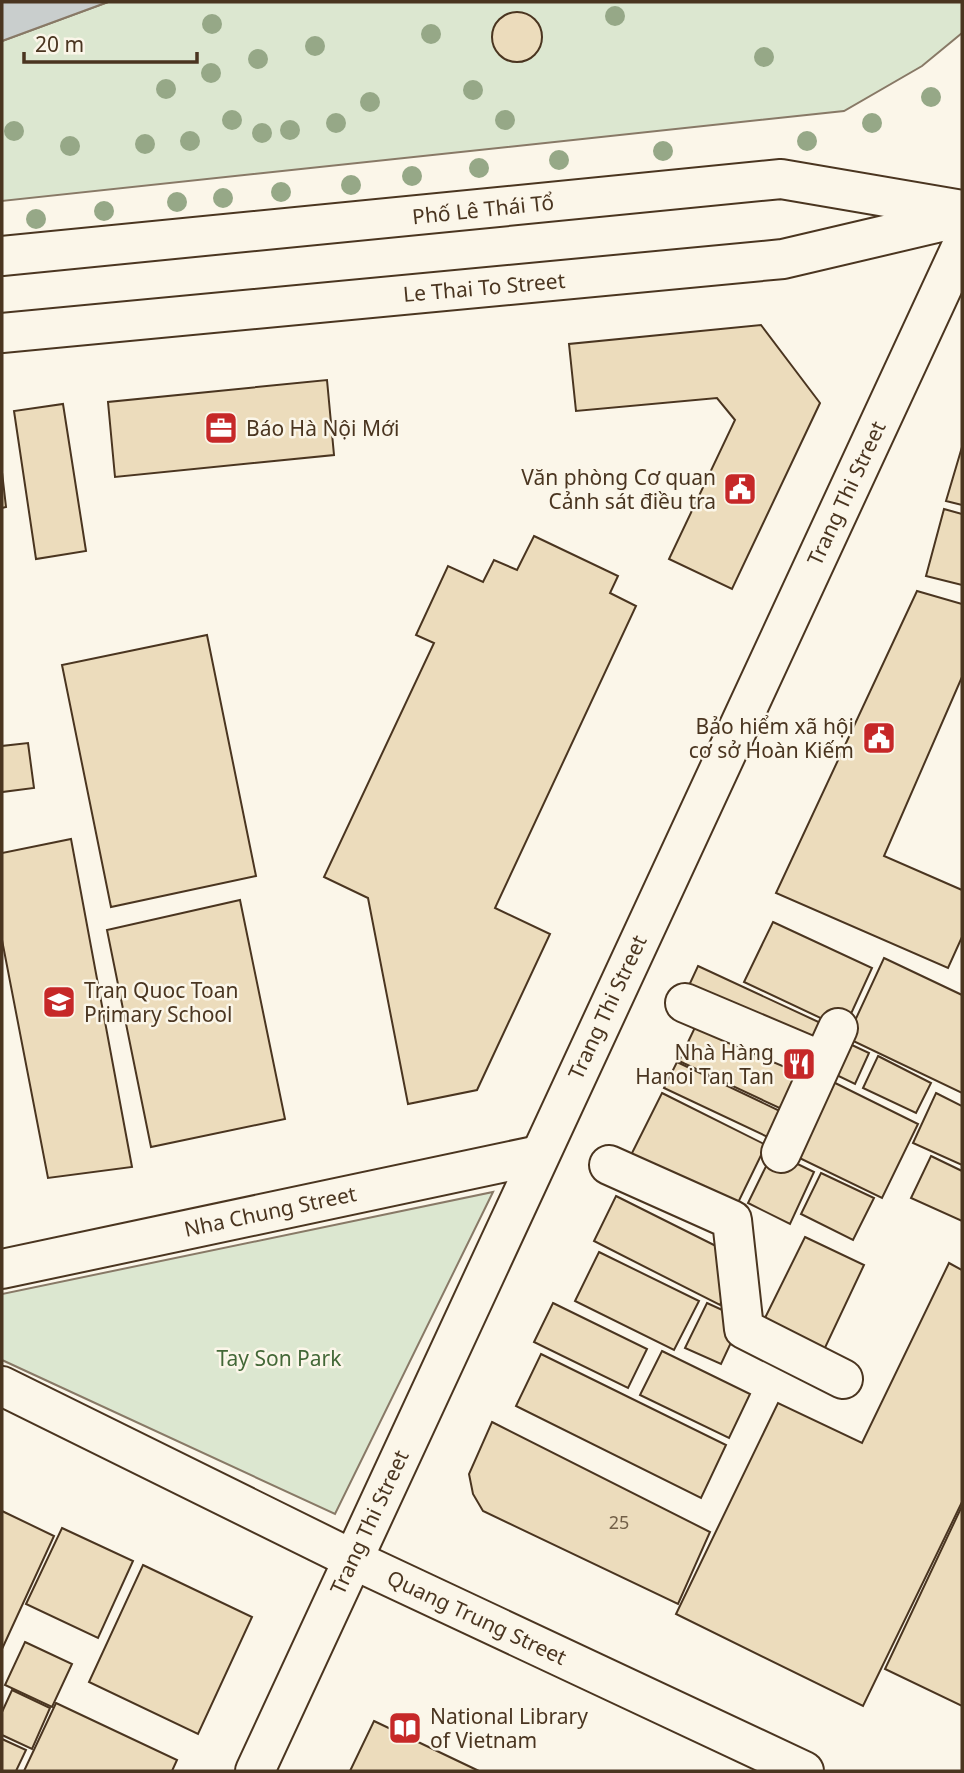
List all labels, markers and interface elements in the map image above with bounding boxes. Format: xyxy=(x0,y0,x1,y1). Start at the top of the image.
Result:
scale bar xyxy=(24,21,198,65)
text: 20 m xyxy=(35,30,84,58)
street label: Phố Lê Thái Tổ xyxy=(411,188,555,230)
street label: Le Thai To Street xyxy=(402,266,567,308)
office icon: Báo Hà Nội Mới xyxy=(202,409,240,447)
place label: Báo Hà Nội Mới xyxy=(246,414,399,442)
street label: Trang Thi Street xyxy=(800,416,892,570)
place label: Văn phòng Cơ quan Cảnh sát điều tra xyxy=(521,463,716,515)
public building icon: Văn phòng Cơ quan Cảnh sát điều tra xyxy=(721,470,759,508)
place label: Bảo hiểm xã hội cơ sở Hoàn Kiếm xyxy=(689,712,854,764)
public building icon: Bảo hiểm xã hội cơ sở Hoàn Kiếm xyxy=(860,719,898,757)
street label: Trang Thi Street xyxy=(561,930,653,1084)
place label: Tran Quoc Toan Primary School xyxy=(84,976,238,1028)
school or university icon: Tran Quoc Toan Primary School xyxy=(40,983,78,1021)
place label: Nhà Hàng Hanoi Tan Tan xyxy=(635,1038,774,1090)
restaurant icon: Nhà Hàng Hanoi Tan Tan xyxy=(780,1045,818,1083)
street label: Nha Chung Street xyxy=(181,1179,359,1243)
park label: Tay Son Park xyxy=(217,1344,342,1372)
street label: Trang Thi Street xyxy=(323,1445,415,1599)
house number: 25 xyxy=(609,1510,629,1534)
street label: Quang Trung Street xyxy=(383,1563,572,1671)
place label: National Library of Vietnam xyxy=(430,1702,588,1754)
library icon: National Library of Vietnam xyxy=(386,1709,424,1747)

